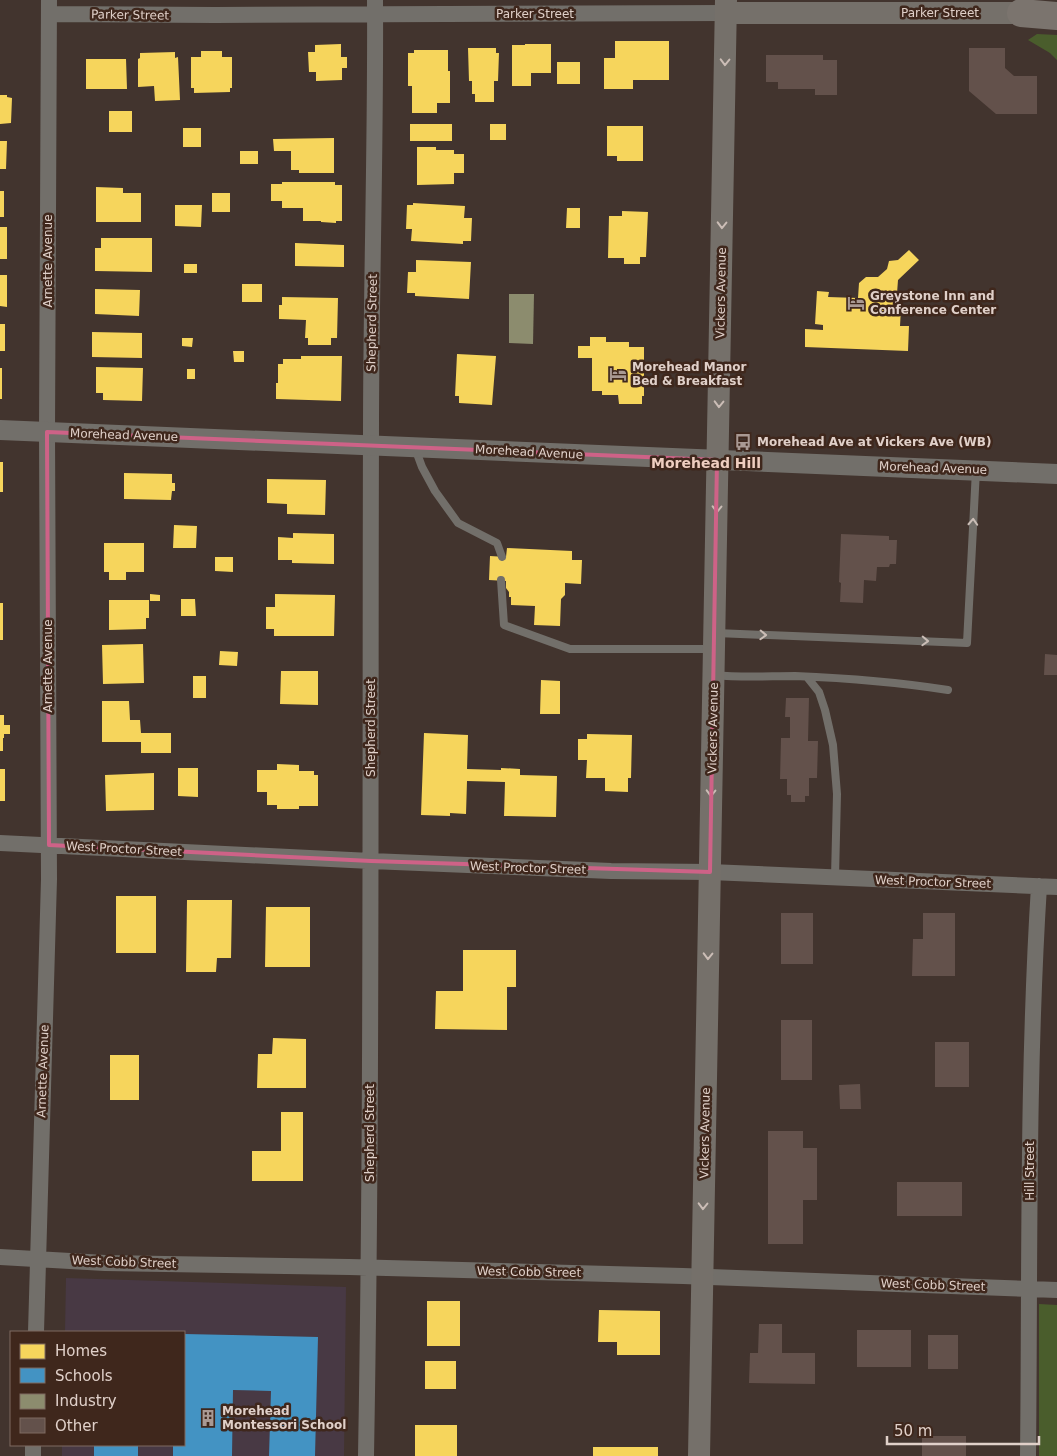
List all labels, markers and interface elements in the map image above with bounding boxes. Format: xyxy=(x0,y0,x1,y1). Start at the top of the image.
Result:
street label: Parker Street xyxy=(901,6,979,20)
street label: Parker Street xyxy=(91,7,169,23)
street label: Parker Street xyxy=(496,7,574,21)
one-way arrow xyxy=(720,58,730,66)
street label: Arnette Avenue xyxy=(41,214,55,308)
one-way arrow xyxy=(717,221,727,229)
street label: Vickers Avenue xyxy=(713,247,729,339)
street label: Shepherd Street xyxy=(364,274,380,372)
place label: Greystone Inn and Conference Center xyxy=(870,289,996,317)
hotel icon: Greystone Inn and Conference Center xyxy=(846,293,866,313)
place label: Morehead Manor Bed & Breakfast xyxy=(632,360,747,388)
hotel icon: Morehead Manor Bed & Breakfast xyxy=(608,364,628,384)
one-way arrow xyxy=(714,401,724,409)
street label: Morehead Avenue xyxy=(70,426,178,444)
bus stop icon: Morehead Ave at Vickers Ave (WB) xyxy=(733,432,753,452)
place label: Morehead Ave at Vickers Ave (WB) xyxy=(757,435,992,449)
street label: Morehead Avenue xyxy=(475,442,583,462)
district label: Morehead Hill xyxy=(651,455,761,471)
street label: Morehead Avenue xyxy=(879,459,987,477)
one-way arrow xyxy=(712,505,722,513)
one-way arrow xyxy=(968,518,979,526)
street label: Arnette Avenue xyxy=(41,619,55,713)
one-way arrow xyxy=(759,629,767,640)
one-way arrow xyxy=(922,636,930,646)
street label: Shepherd Street xyxy=(364,679,378,777)
street label: Vickers Avenue xyxy=(705,682,721,774)
one-way arrow xyxy=(706,790,717,798)
street label: West Proctor Street xyxy=(66,839,183,859)
street label: West Proctor Street xyxy=(470,859,587,877)
street label: West Proctor Street xyxy=(875,873,992,891)
one-way arrow xyxy=(703,952,713,960)
street label: Arnette Avenue xyxy=(34,1024,52,1118)
street label: Shepherd Street xyxy=(363,1084,377,1182)
street label: Vickers Avenue xyxy=(697,1087,713,1179)
street label: Hill Street xyxy=(1023,1141,1037,1201)
one-way arrow xyxy=(698,1202,709,1210)
street label: West Cobb Street xyxy=(72,1253,177,1271)
street label: West Cobb Street xyxy=(477,1264,582,1280)
street label: West Cobb Street xyxy=(881,1276,986,1294)
legend xyxy=(10,1331,185,1446)
text: Homes xyxy=(55,1342,107,1360)
text: Schools xyxy=(55,1367,113,1385)
text: Industry xyxy=(55,1392,117,1410)
place label: Morehead Montessori School xyxy=(222,1404,346,1432)
building icon: Morehead Montessori School xyxy=(198,1408,218,1428)
scale bar xyxy=(887,1414,1040,1446)
text: Other xyxy=(55,1417,98,1435)
text: 50 m xyxy=(894,1422,932,1440)

